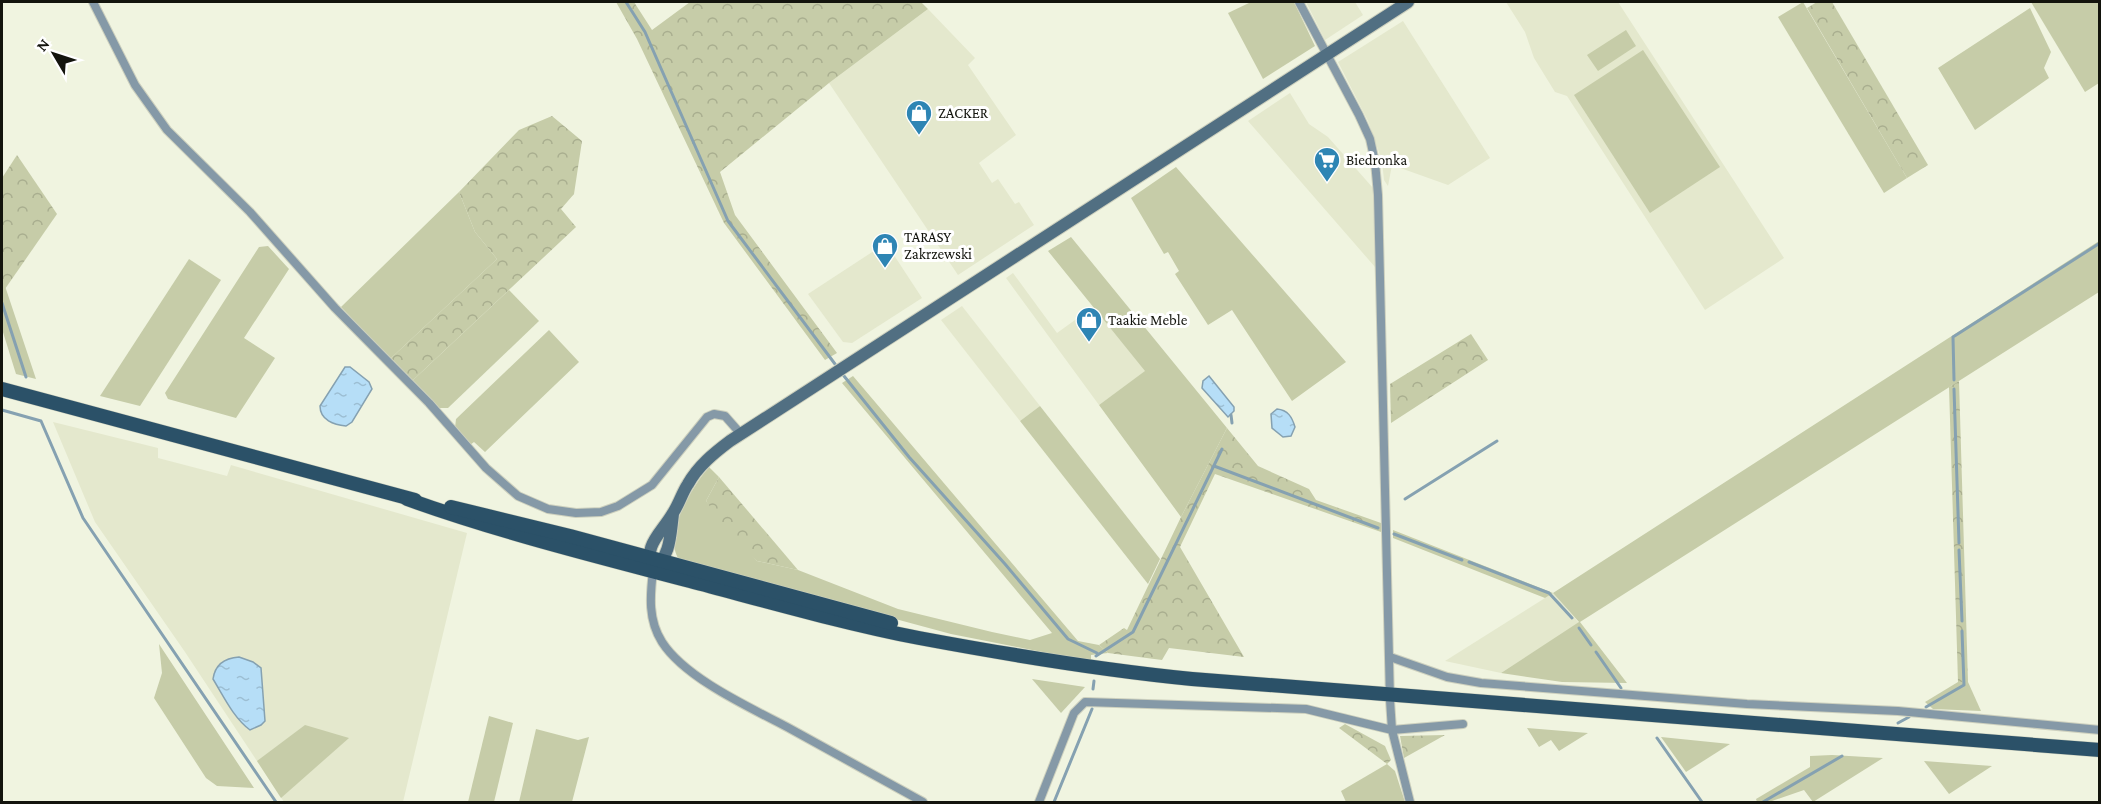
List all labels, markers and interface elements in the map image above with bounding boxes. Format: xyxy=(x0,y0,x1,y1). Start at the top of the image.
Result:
north arrow xyxy=(24,24,84,84)
text: N xyxy=(33,35,53,54)
shop icon: ZACKER xyxy=(904,98,934,136)
place label: ZACKER xyxy=(938,105,989,121)
supermarket icon: Biedronka xyxy=(1312,145,1342,183)
place label: Biedronka xyxy=(1346,152,1407,168)
place label: TARASY Zakrzewski xyxy=(904,229,972,262)
shop icon: TARASY Zakrzewski xyxy=(870,231,900,269)
shop icon: Taakie Meble xyxy=(1074,305,1104,343)
place label: Taakie Meble xyxy=(1108,312,1188,328)

